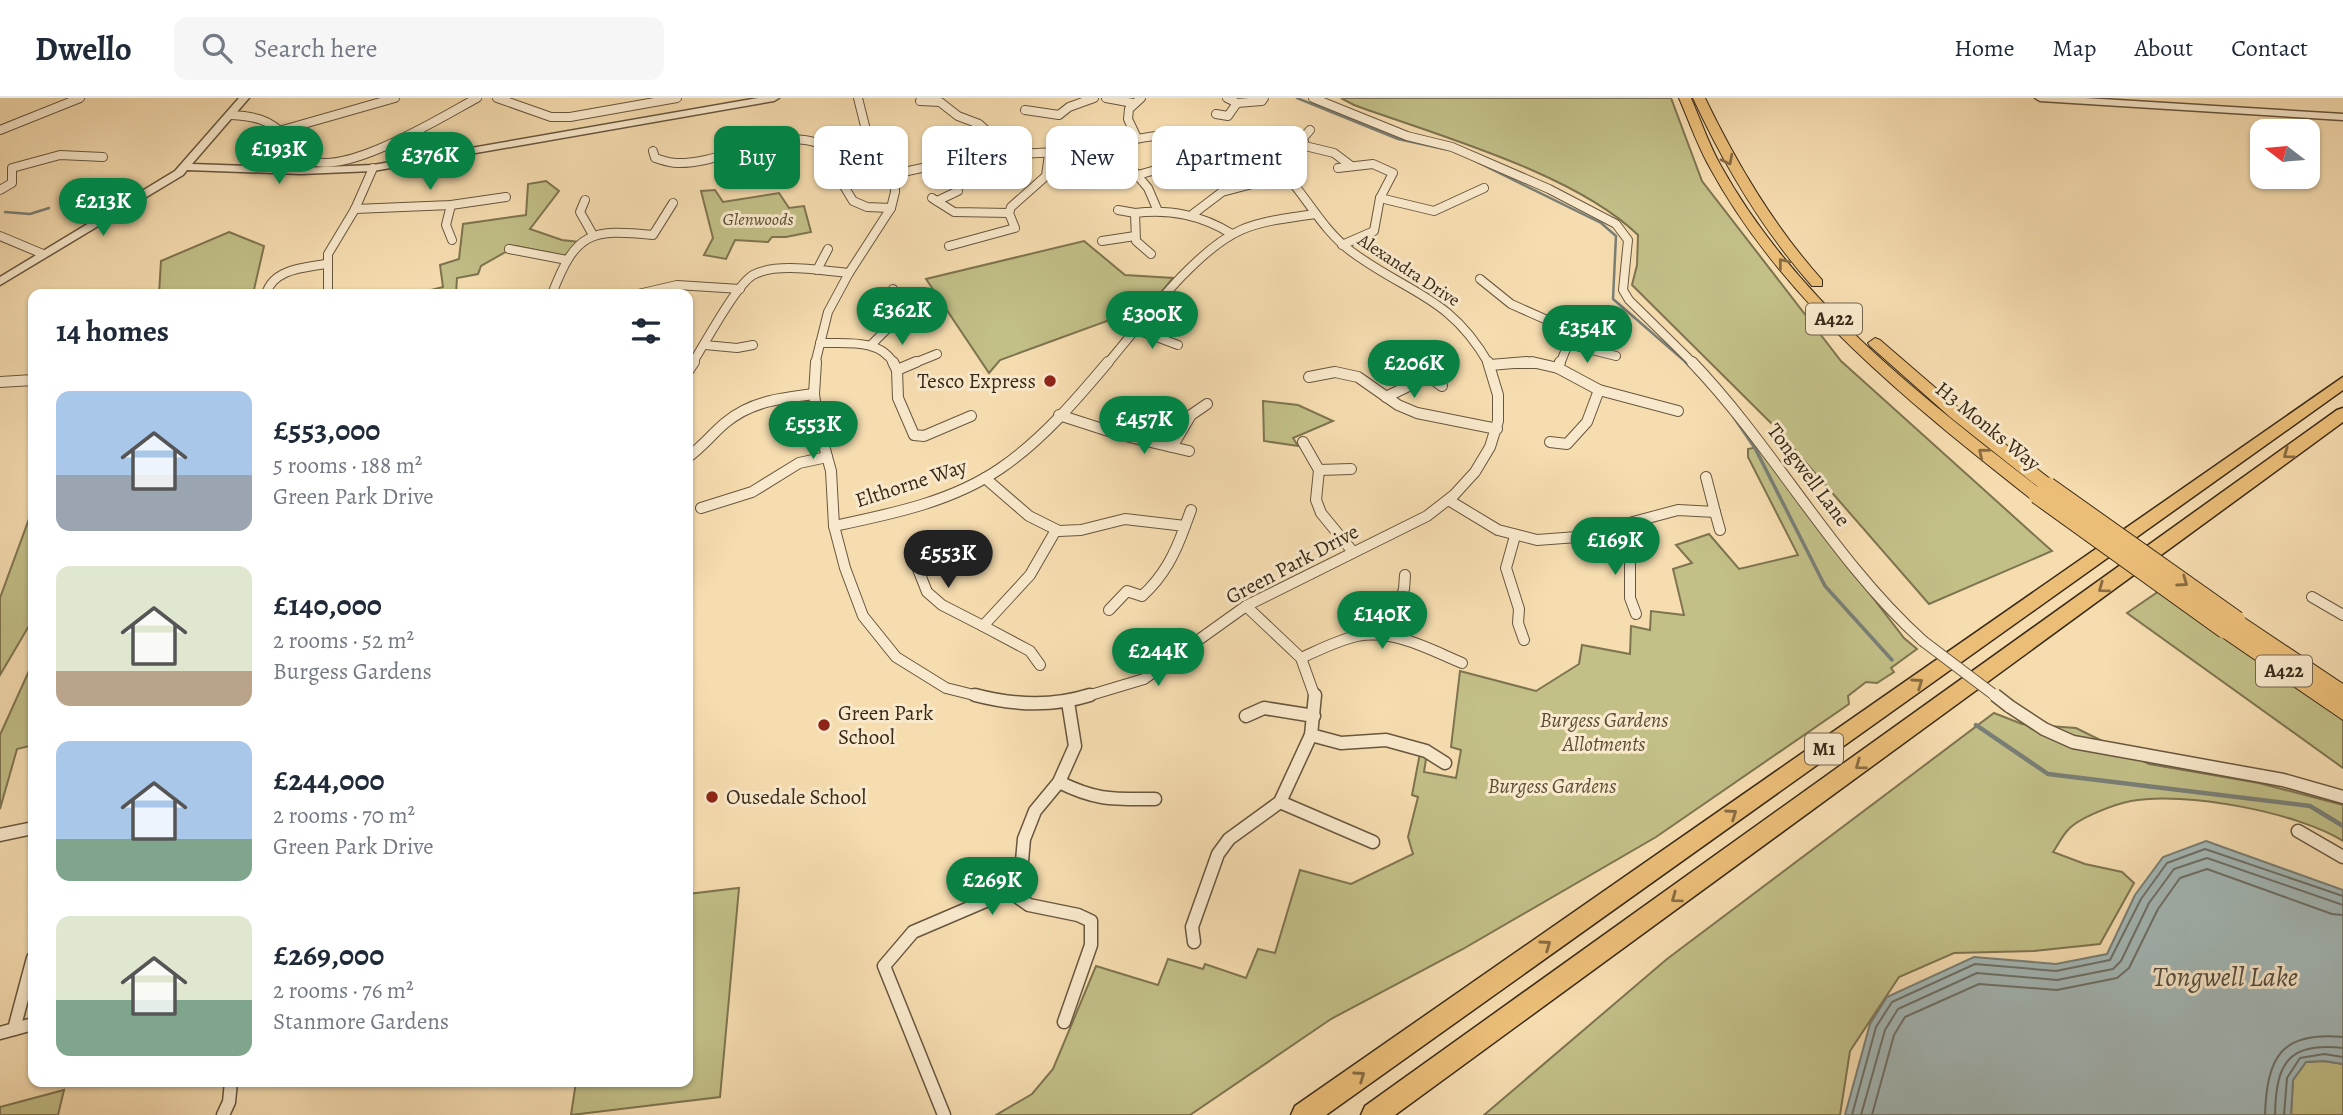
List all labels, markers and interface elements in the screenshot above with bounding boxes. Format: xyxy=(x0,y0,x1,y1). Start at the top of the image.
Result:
search box xyxy=(174,17,664,80)
text: Dwello xyxy=(35,26,132,71)
icon: search xyxy=(198,29,236,67)
text: Search here xyxy=(254,31,377,66)
text: Home xyxy=(1954,32,2015,64)
text: Map xyxy=(2053,32,2097,64)
text: About xyxy=(2135,32,2193,64)
text: Contact xyxy=(2231,32,2308,64)
north arrow xyxy=(2250,119,2320,189)
map controls xyxy=(2250,119,2320,189)
pin: £193K xyxy=(230,126,328,186)
chip: Buy xyxy=(714,126,800,189)
chip: Rent xyxy=(814,126,908,189)
chip: Filters xyxy=(922,126,1032,189)
chip: New xyxy=(1046,126,1138,189)
chip: Apartment xyxy=(1152,126,1307,189)
pin: £376K xyxy=(381,132,479,192)
text: £193K xyxy=(251,133,307,164)
text: £376K xyxy=(401,139,459,170)
one-way arrow xyxy=(1720,153,1734,165)
pin: £213K xyxy=(54,178,152,238)
text: £213K xyxy=(75,185,131,216)
park label: Glenwoods xyxy=(722,207,794,231)
street label: Alexandra Drive xyxy=(1352,227,1465,312)
one-way arrow xyxy=(1779,259,1791,272)
pin: £362K xyxy=(853,288,951,347)
pin: £300K xyxy=(1103,292,1201,351)
text: £362K xyxy=(873,294,931,325)
text: £300K xyxy=(1122,298,1182,329)
road number: A422 xyxy=(1806,304,1862,334)
pin: £354K xyxy=(1538,306,1636,365)
text: 14 homes xyxy=(56,311,169,351)
icon: filters xyxy=(627,312,665,350)
text: £354K xyxy=(1558,312,1616,343)
pin: £206K xyxy=(1365,341,1463,400)
text: £206K xyxy=(1384,347,1444,378)
place label: Tesco Express xyxy=(917,367,1036,395)
marker: Tesco Express xyxy=(1042,373,1058,389)
street label: H3 Monks Way xyxy=(1930,375,2047,477)
pin: £457K xyxy=(1095,396,1193,456)
pin: £553K xyxy=(764,402,862,461)
text: £457K xyxy=(1115,403,1173,434)
text: £553K xyxy=(785,408,841,439)
text: £553,000 xyxy=(273,410,380,450)
street label: Tongwell Lane xyxy=(1761,418,1857,532)
icon: home xyxy=(112,419,196,503)
one-way arrow xyxy=(2283,446,2296,459)
one-way arrow xyxy=(1978,449,1990,462)
text: 5 rooms · 188 m² xyxy=(273,450,422,481)
street label: Elthorne Way xyxy=(852,452,971,514)
text: Green Park Drive xyxy=(273,481,434,512)
street label: Green Park Drive xyxy=(1221,517,1363,611)
pin: £169K xyxy=(1566,518,1664,577)
text: £169K xyxy=(1587,524,1643,555)
pin: £553K xyxy=(899,531,997,590)
text: £553K xyxy=(920,537,976,568)
one-way arrow xyxy=(2175,574,2188,586)
one-way arrow xyxy=(2098,579,2111,592)
text: £140,000 xyxy=(273,585,382,625)
pin: £140K xyxy=(1333,592,1431,651)
icon: home xyxy=(112,594,196,678)
text: £140K xyxy=(1353,598,1411,629)
text: 2 rooms · 52 m² xyxy=(273,625,414,656)
pin: £244K xyxy=(1109,628,1207,688)
text: £244K xyxy=(1128,635,1188,666)
text: Burgess Gardens xyxy=(273,656,432,687)
road number: A422 xyxy=(2256,656,2312,686)
one-way arrow xyxy=(1910,679,1923,691)
place label: Green Park School xyxy=(838,699,934,751)
park label: Burgess Gardens Allotments xyxy=(1540,706,1668,758)
marker: Green Park School xyxy=(816,717,832,733)
road number: M1 xyxy=(1805,734,1843,764)
one-way arrow xyxy=(1855,756,1868,769)
text: £244,000 xyxy=(273,760,385,800)
icon: home xyxy=(112,769,196,853)
park label: Burgess Gardens xyxy=(1488,772,1616,800)
place label: Ousedale School xyxy=(726,783,866,811)
marker: Ousedale School xyxy=(704,789,720,805)
text: 2 rooms · 70 m² xyxy=(273,800,415,831)
one-way arrow xyxy=(1724,810,1737,822)
text: Green Park Drive xyxy=(273,831,434,862)
pin: £269K xyxy=(943,858,1041,917)
text: £269K xyxy=(962,864,1022,895)
one-way arrow xyxy=(1671,890,1684,902)
text: £269,000 xyxy=(273,935,384,975)
one-way arrow xyxy=(1538,941,1551,953)
icon: home xyxy=(112,944,196,1028)
water label: Tongwell Lake xyxy=(2152,958,2298,996)
text: 2 rooms · 76 m² xyxy=(273,975,414,1006)
text: Stanmore Gardens xyxy=(273,1006,449,1037)
one-way arrow xyxy=(1352,1072,1365,1084)

